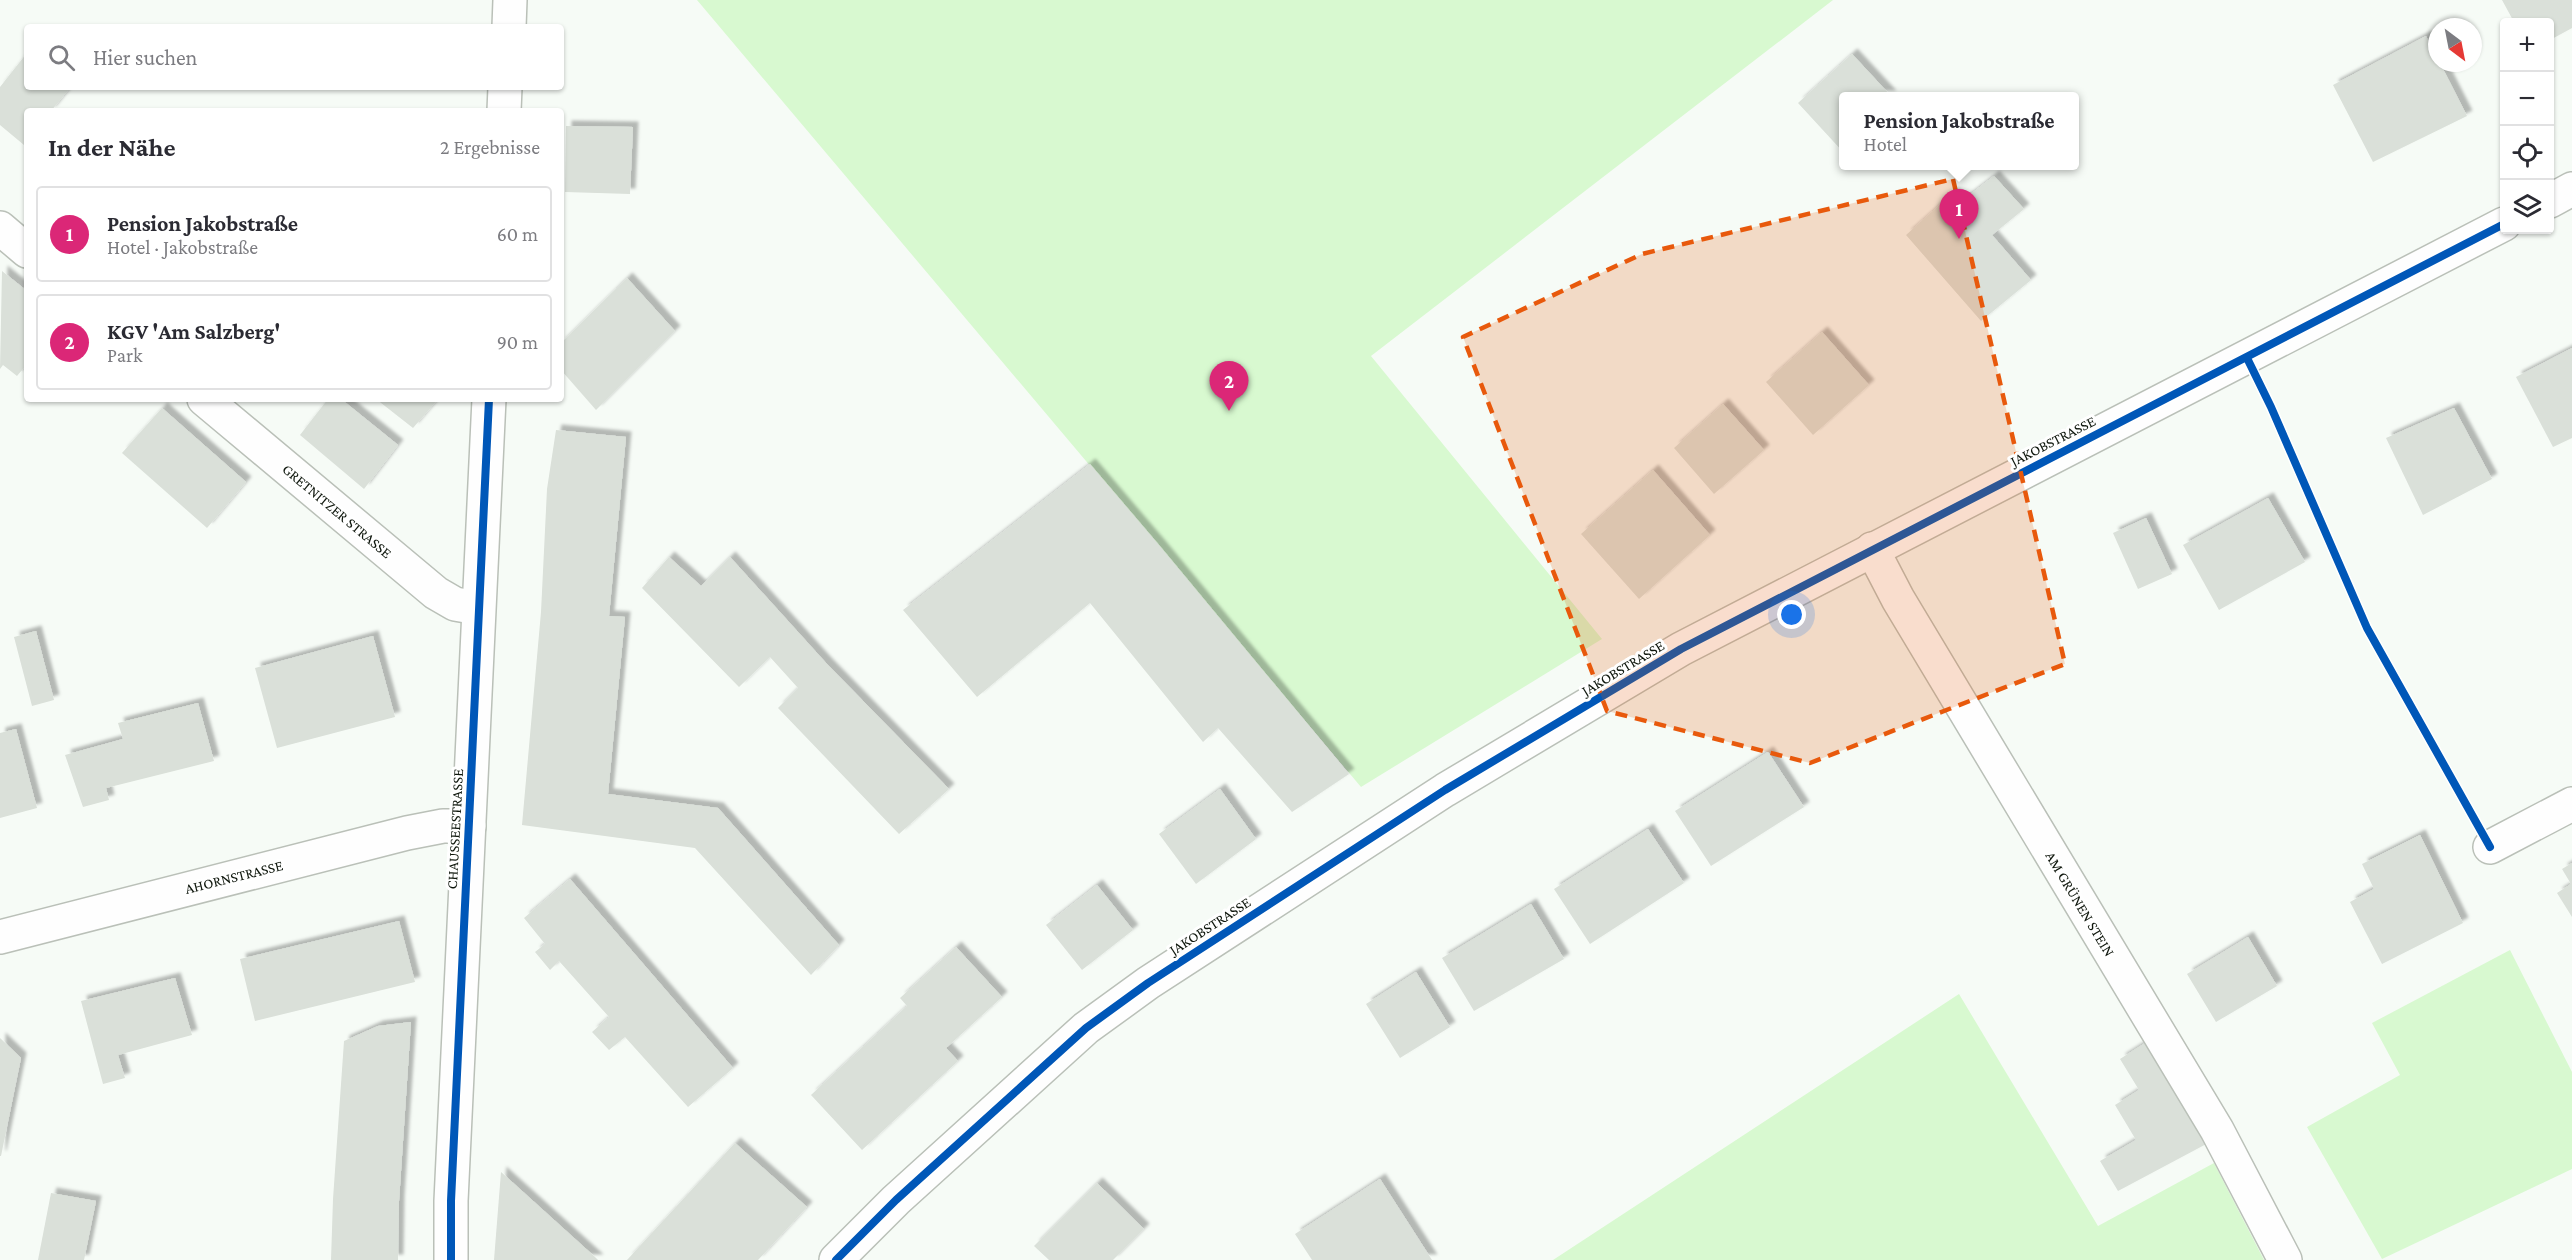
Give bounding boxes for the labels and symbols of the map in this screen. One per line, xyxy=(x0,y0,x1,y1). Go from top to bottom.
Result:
north arrow xyxy=(2428,18,2482,72)
pin: 1 xyxy=(1940,190,1978,239)
pin: 2 xyxy=(1210,362,1248,411)
street label: JAKOBSTRASSE xyxy=(2006,413,2099,471)
street label: GRETNITZER STRASSE xyxy=(279,461,395,561)
your location xyxy=(1777,600,1806,629)
street label: JAKOBSTRASSE xyxy=(1577,637,1668,701)
street label: CHAUSSEESTRASSE xyxy=(444,768,466,890)
street label: AM GRÜNEN STEIN xyxy=(2042,849,2118,959)
street label: AHORNSTRASSE xyxy=(183,857,285,897)
street label: JAKOBSTRASSE xyxy=(1165,894,1254,960)

